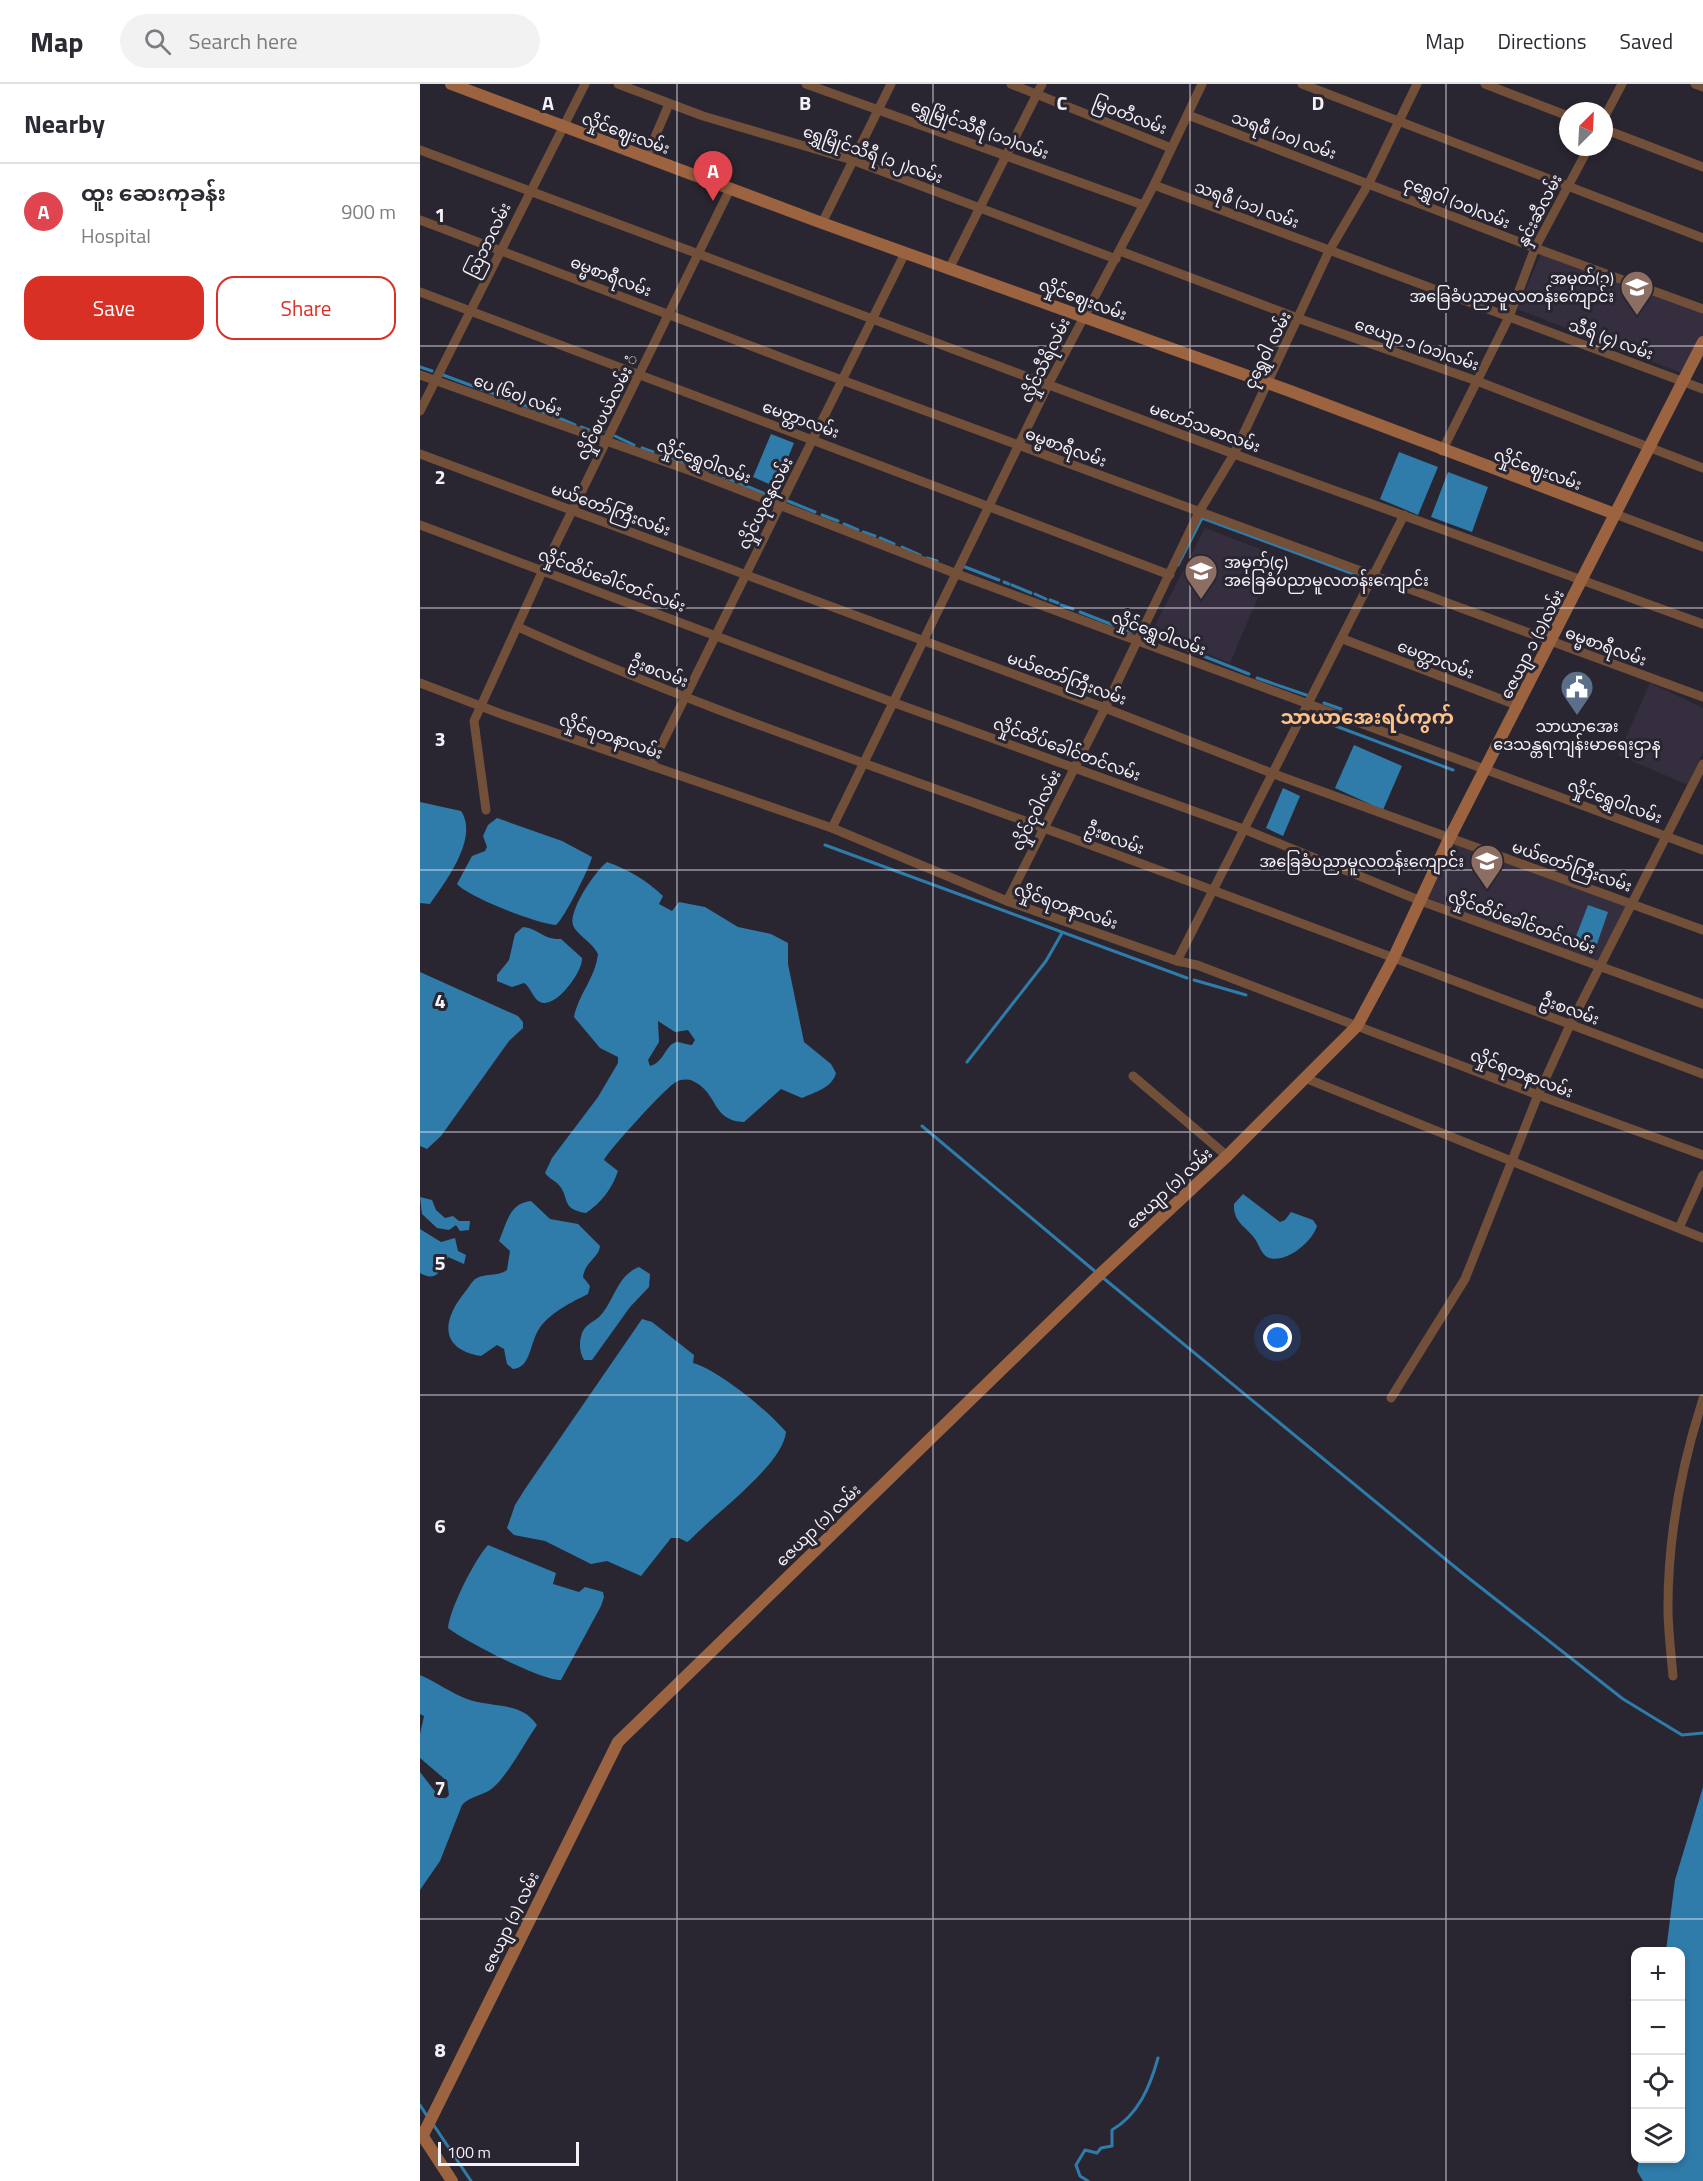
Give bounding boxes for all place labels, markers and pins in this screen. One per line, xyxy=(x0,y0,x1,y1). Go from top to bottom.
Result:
pin: A xyxy=(694,152,732,201)
place label: အမှတ်(၁) အခြေခံပညာမူလတန်းကျောင်း xyxy=(1409,266,1614,311)
school or university icon: အမှတ်(၁) အခြေခံပညာမူလတန်းကျောင်း xyxy=(1619,269,1655,316)
place label: အမှတ်(၄) အခြေခံပညာမူလတန်းကျောင်း xyxy=(1224,550,1429,595)
school or university icon: အမှတ်(၄) အခြေခံပညာမူလတန်းကျောင်း xyxy=(1183,553,1219,600)
public building icon: သာယာအေး ဒေသန္တရကျန်းမာရေးဌာန xyxy=(1559,669,1595,716)
place label: သာယာအေး ဒေသန္တရကျန်းမာရေးဌာန xyxy=(1493,714,1661,758)
school or university icon: အခြေခံပညာမူလတန်းကျောင်း xyxy=(1469,843,1505,890)
place label: အခြေခံပညာမူလတန်းကျောင်း xyxy=(1259,849,1464,876)

